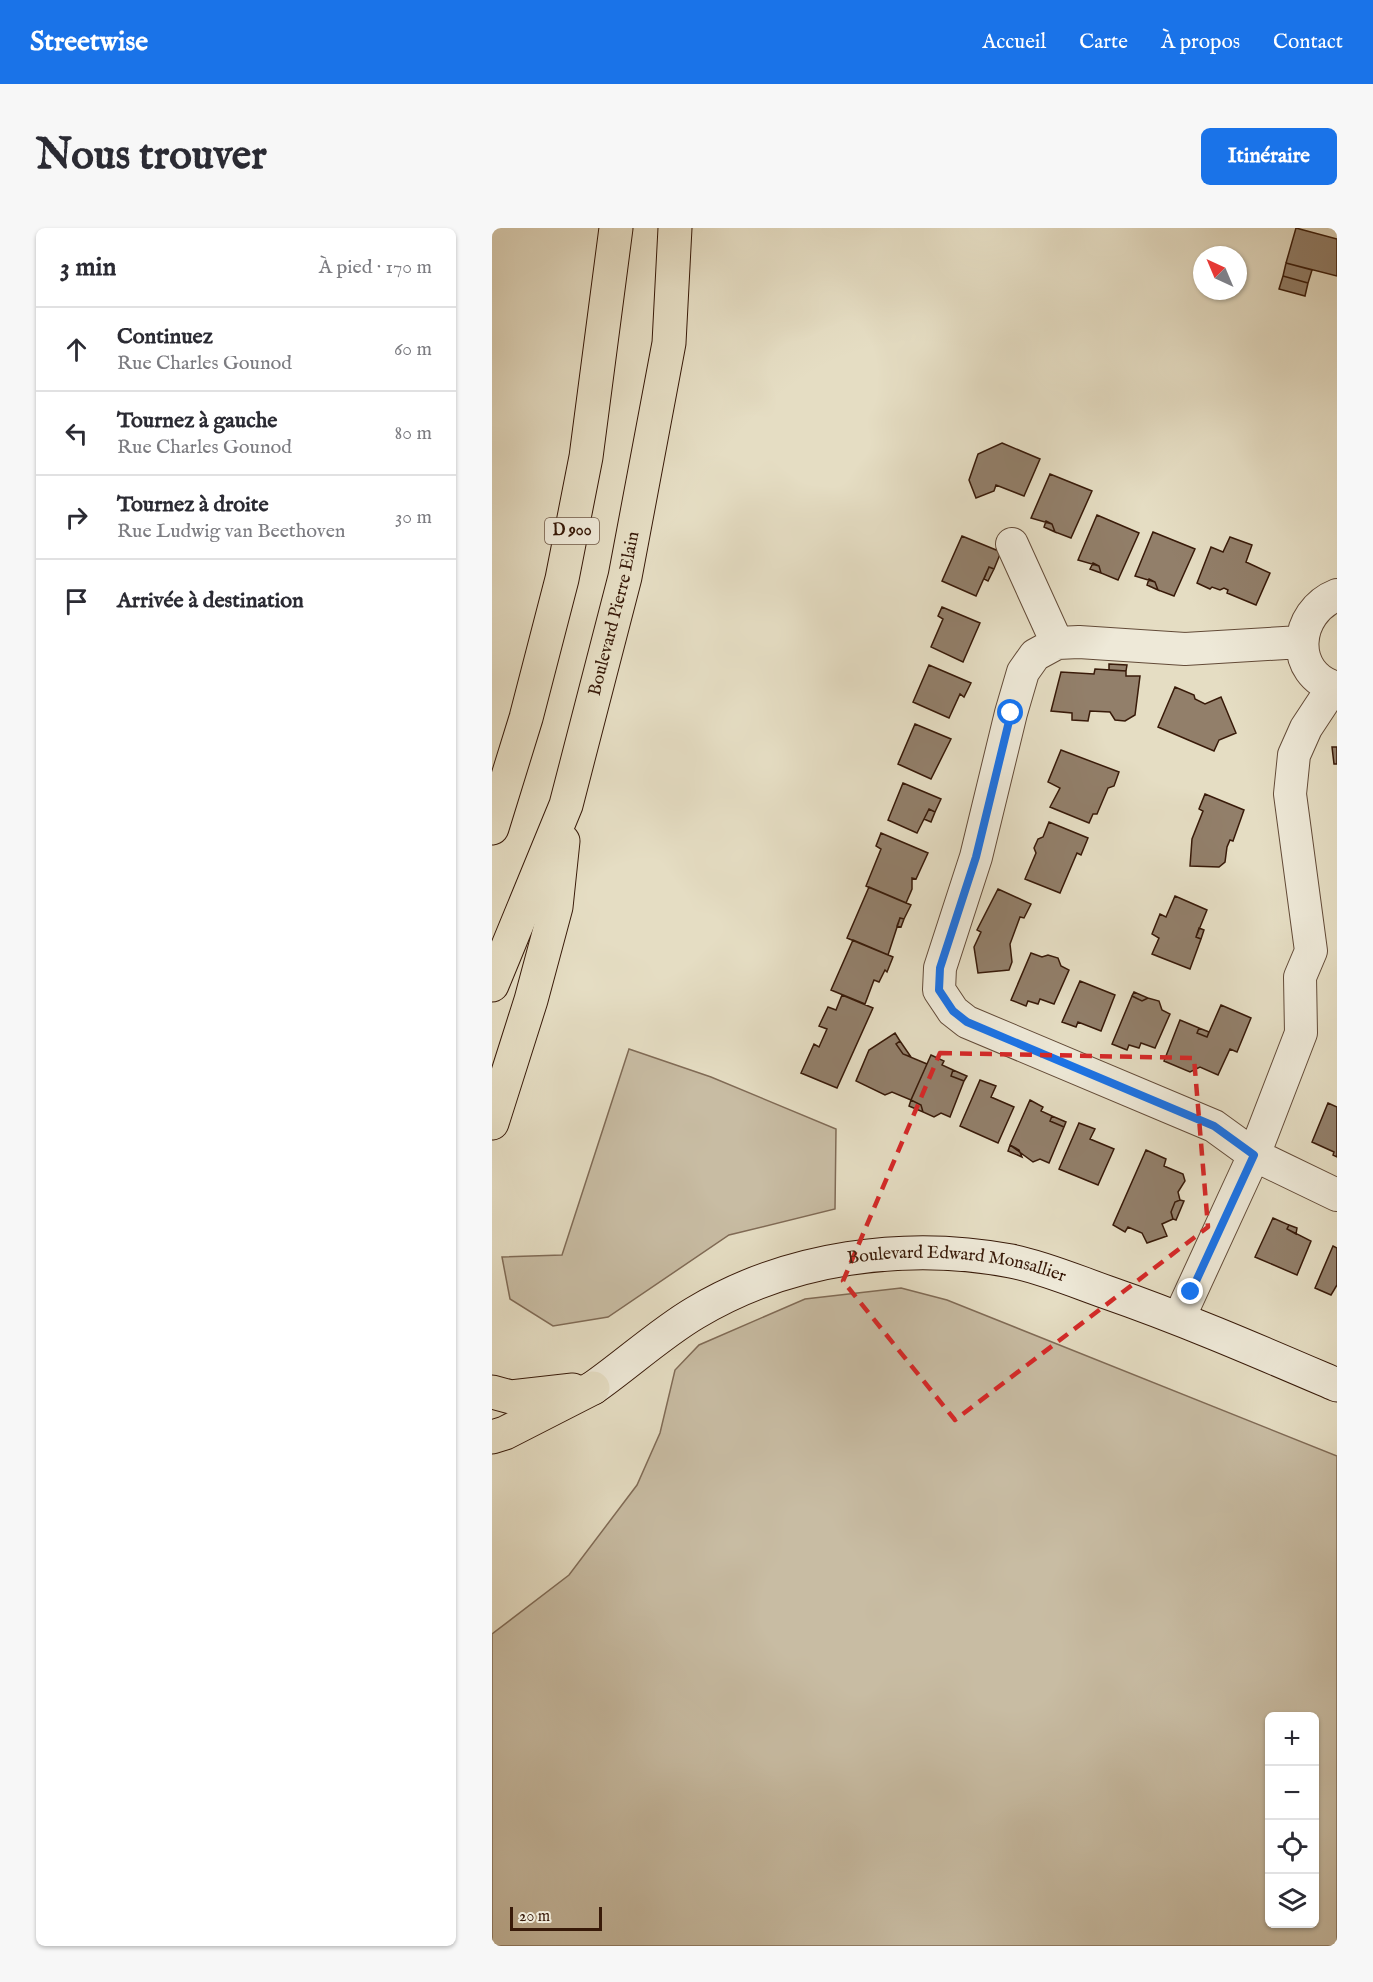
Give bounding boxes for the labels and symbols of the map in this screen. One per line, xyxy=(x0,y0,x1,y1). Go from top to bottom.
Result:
north arrow xyxy=(1193,246,1247,300)
road number: D 900 xyxy=(545,518,599,544)
street label: Boulevard Pierre Elain xyxy=(583,529,645,698)
route start xyxy=(997,699,1023,725)
street label: Boulevard Edward Monsallier xyxy=(846,1241,1070,1288)
route end xyxy=(1177,1278,1203,1304)
scale bar xyxy=(510,1904,602,1932)

